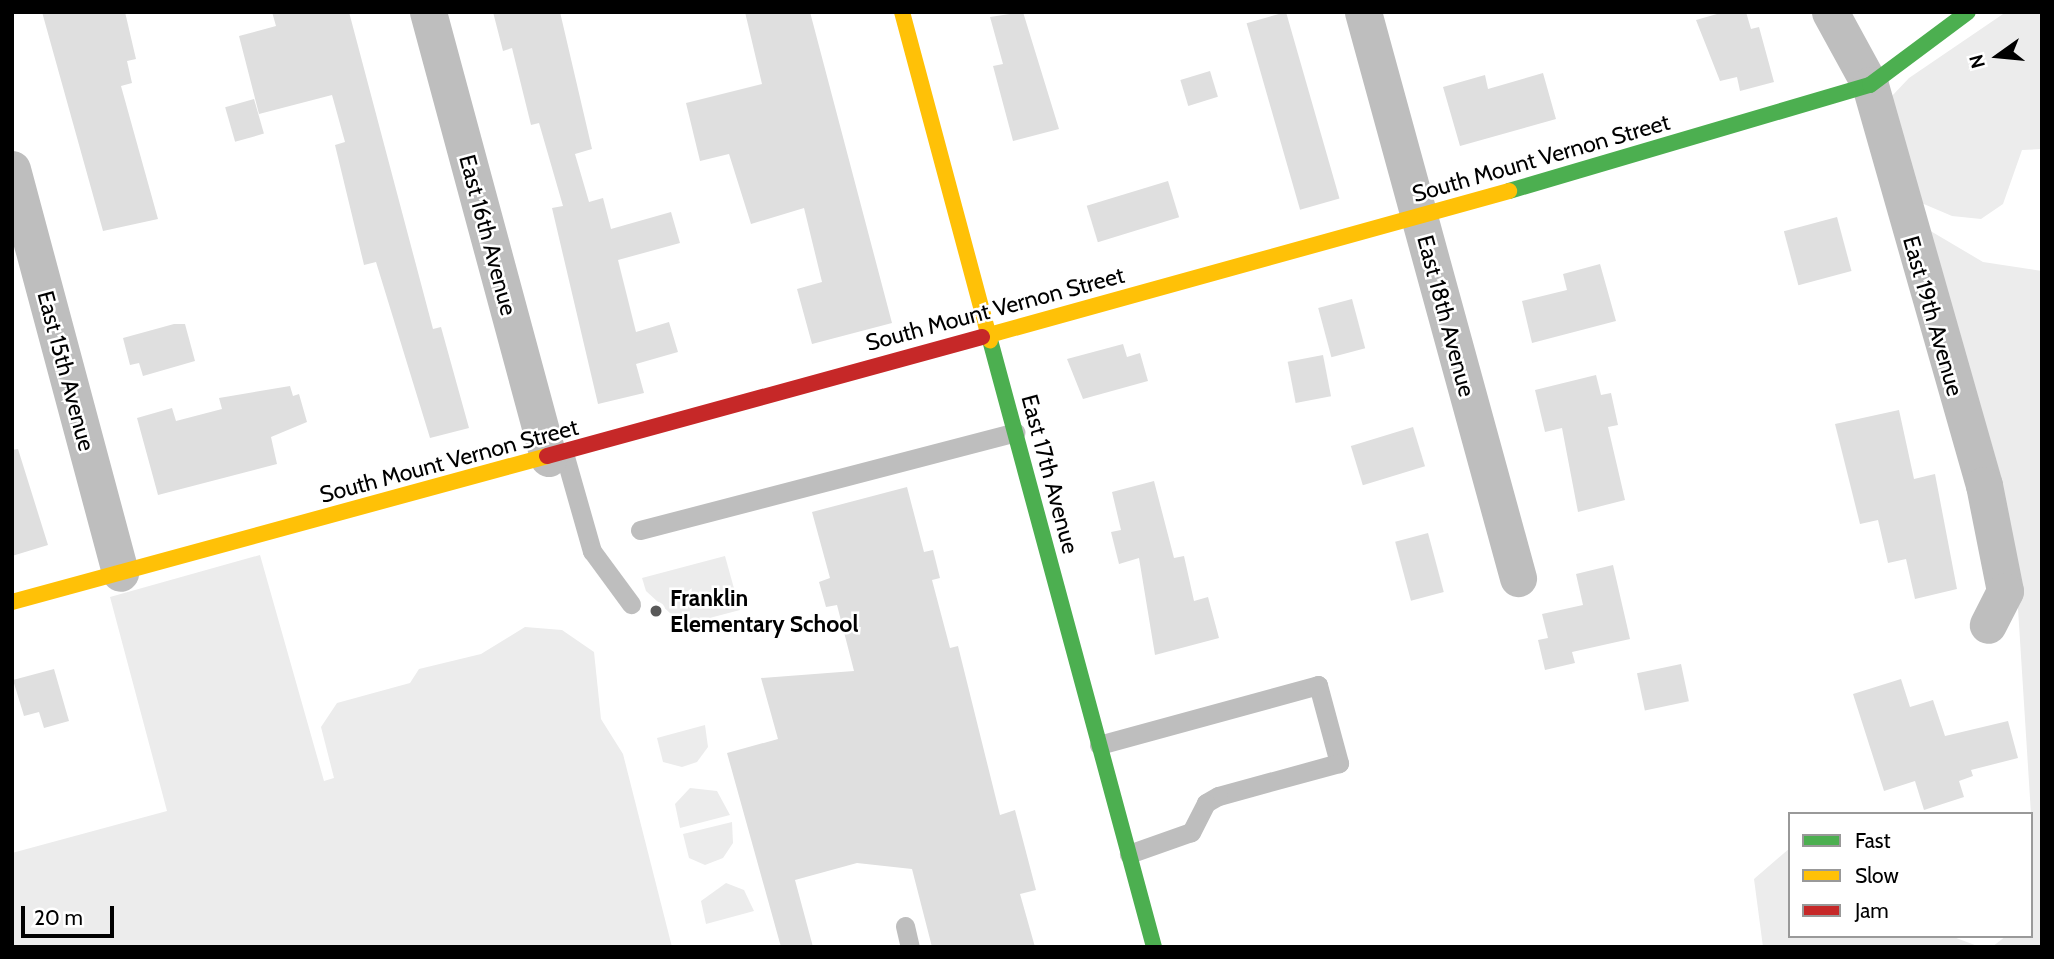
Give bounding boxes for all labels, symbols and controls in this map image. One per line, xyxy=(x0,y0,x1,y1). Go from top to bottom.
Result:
north arrow xyxy=(1963,21,2033,91)
text: N xyxy=(1964,52,1990,71)
street label: South Mount Vernon Street xyxy=(1409,108,1673,208)
street label: East 16th Avenue xyxy=(453,152,523,318)
street label: East 18th Avenue xyxy=(1411,232,1481,400)
street label: East 19th Avenue xyxy=(1897,233,1969,399)
street label: South Mount Vernon Street xyxy=(863,261,1127,357)
street label: East 15th Avenue xyxy=(31,288,101,454)
street label: East 17th Avenue xyxy=(1015,391,1085,557)
street label: South Mount Vernon Street xyxy=(317,413,581,509)
place label: Franklin Elementary School xyxy=(670,584,858,638)
marker: Franklin Elementary School xyxy=(648,603,664,619)
legend xyxy=(1788,812,2033,938)
text: Fast xyxy=(1855,828,1891,853)
text: Slow xyxy=(1855,863,1899,888)
scale bar xyxy=(24,892,117,936)
text: Jam xyxy=(1855,898,1889,923)
text: 20 m xyxy=(34,905,83,930)

